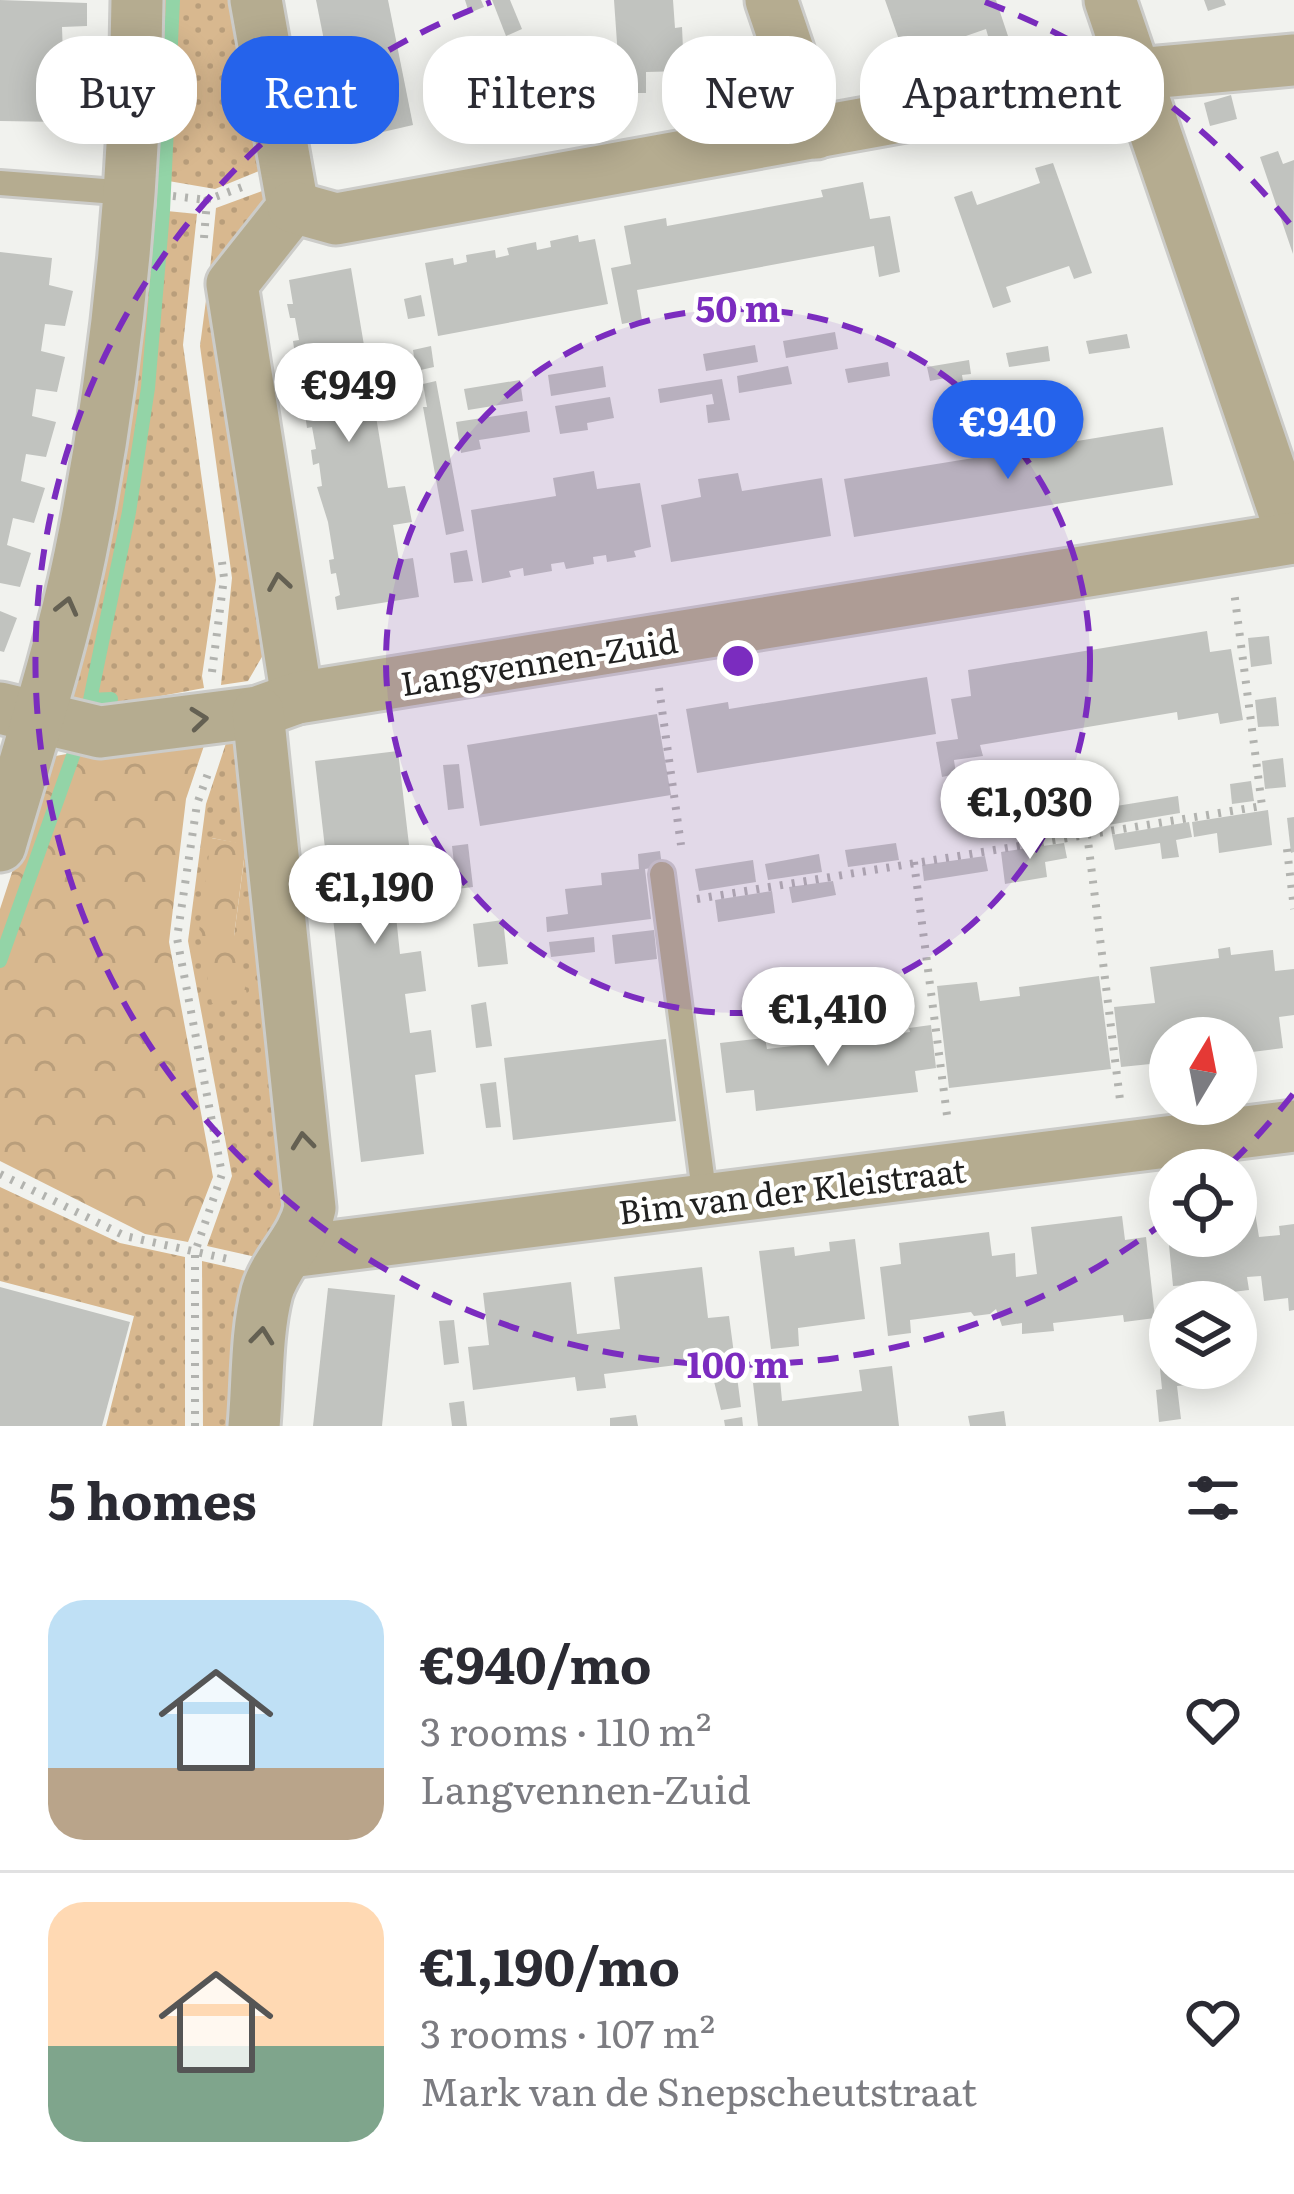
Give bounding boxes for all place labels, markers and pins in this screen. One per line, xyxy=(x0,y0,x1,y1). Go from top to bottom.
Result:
pin: €949 xyxy=(278,343,420,445)
pin: €940 xyxy=(937,380,1079,482)
centre of rings xyxy=(717,640,759,682)
pin: €1,030 xyxy=(932,760,1128,862)
pin: €1,190 xyxy=(277,845,473,947)
pin: €1,410 xyxy=(730,967,926,1069)

